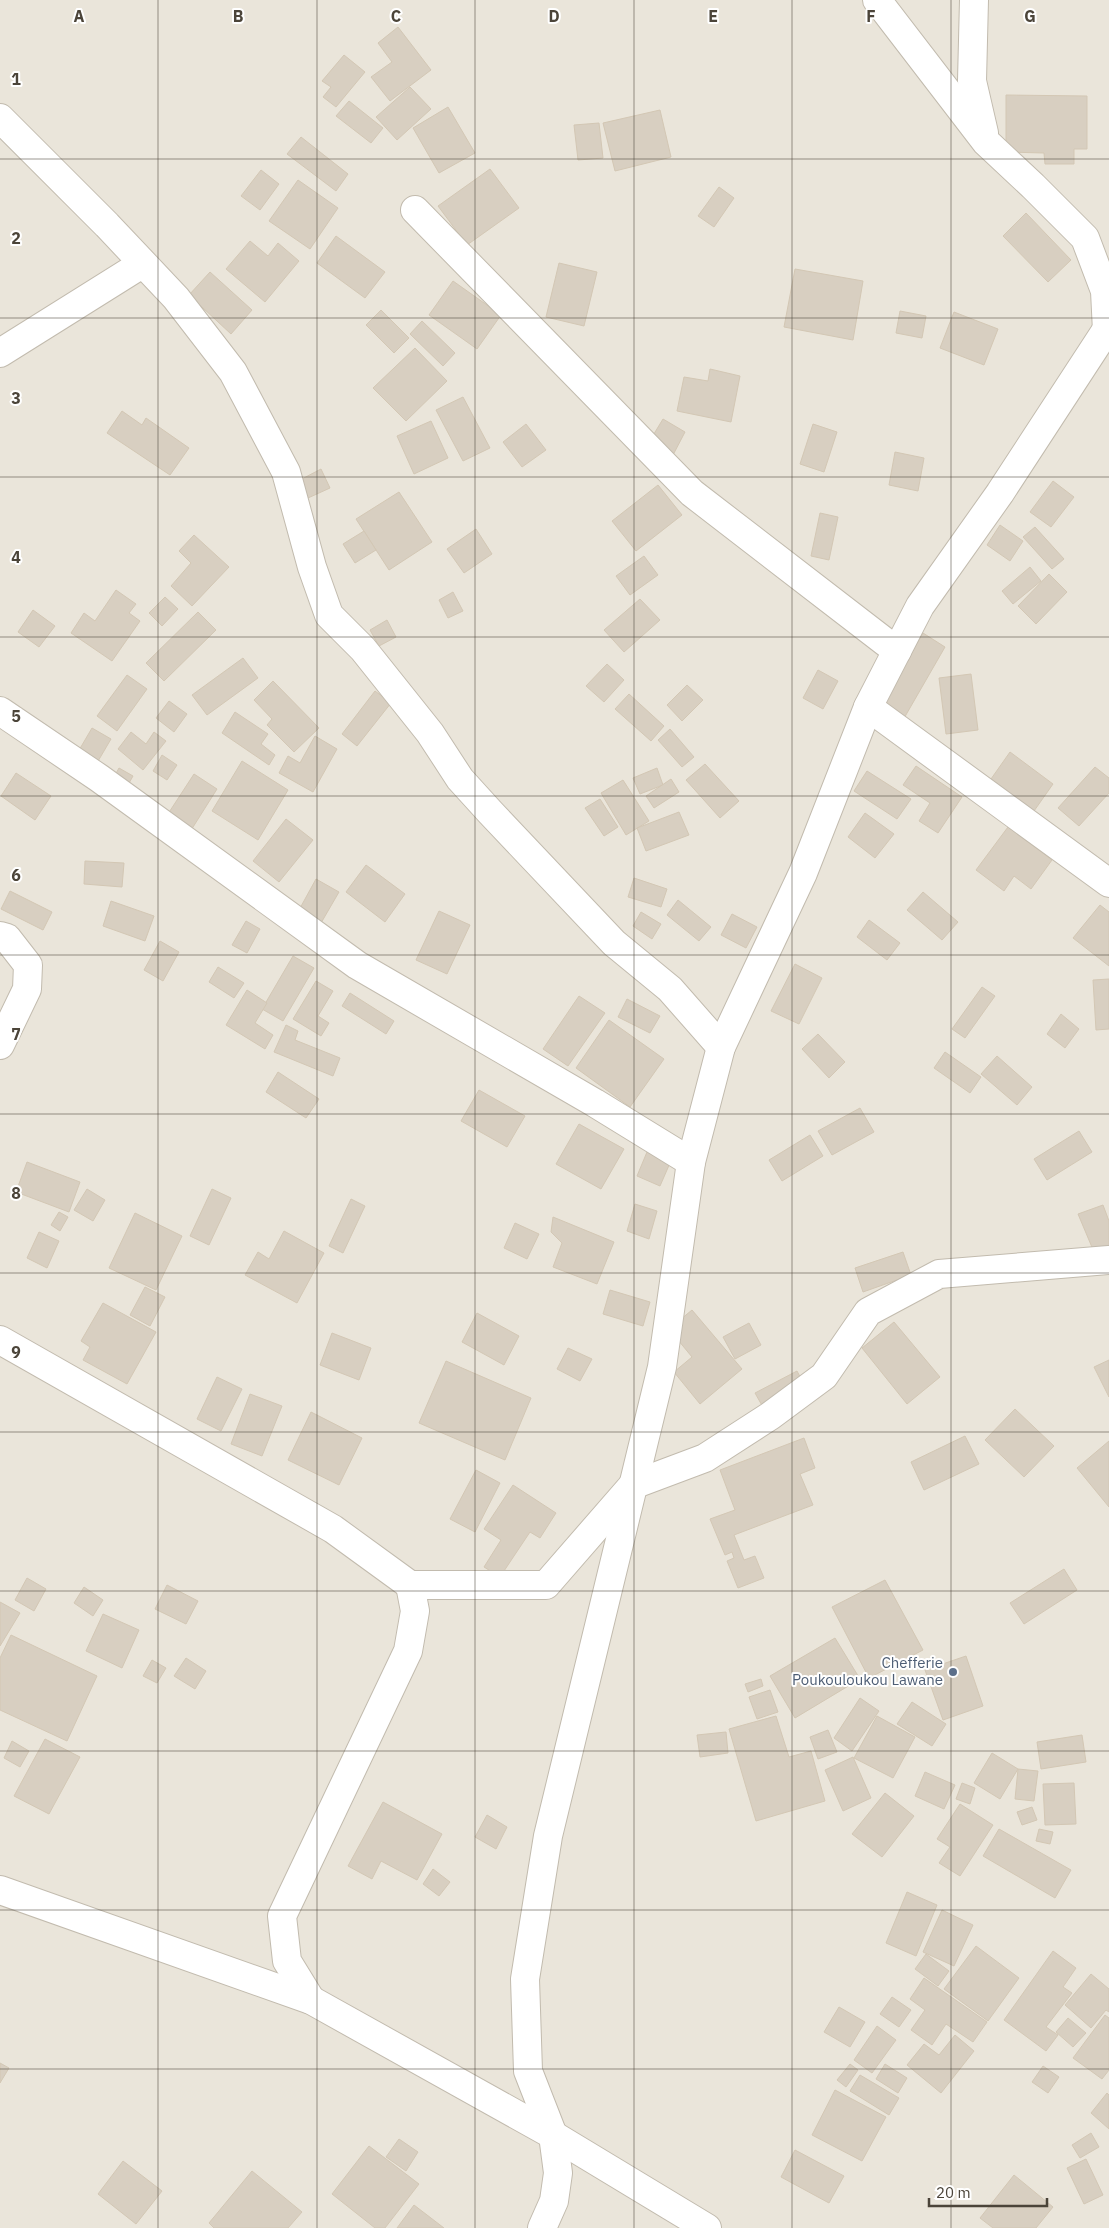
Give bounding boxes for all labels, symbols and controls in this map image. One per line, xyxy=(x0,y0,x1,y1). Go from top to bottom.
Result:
text: A xyxy=(74,6,85,26)
text: B xyxy=(233,6,244,26)
text: C xyxy=(391,6,401,26)
text: D xyxy=(548,6,560,26)
text: E xyxy=(708,6,718,26)
text: F xyxy=(866,6,876,26)
text: G xyxy=(1024,6,1036,26)
text: 1 xyxy=(11,69,21,89)
text: 2 xyxy=(11,228,21,248)
text: 3 xyxy=(11,388,21,408)
text: 4 xyxy=(11,547,21,567)
text: 5 xyxy=(11,706,21,726)
text: 6 xyxy=(11,865,21,885)
text: 7 xyxy=(11,1024,21,1044)
text: 8 xyxy=(11,1183,21,1203)
text: 9 xyxy=(11,1342,21,1362)
place label: Chefferie Poukouloukou Lawane xyxy=(792,1653,943,1689)
marker: Chefferie Poukouloukou Lawane xyxy=(947,1666,959,1678)
scale bar xyxy=(929,2176,1046,2208)
text: 20 m xyxy=(936,2183,971,2202)

